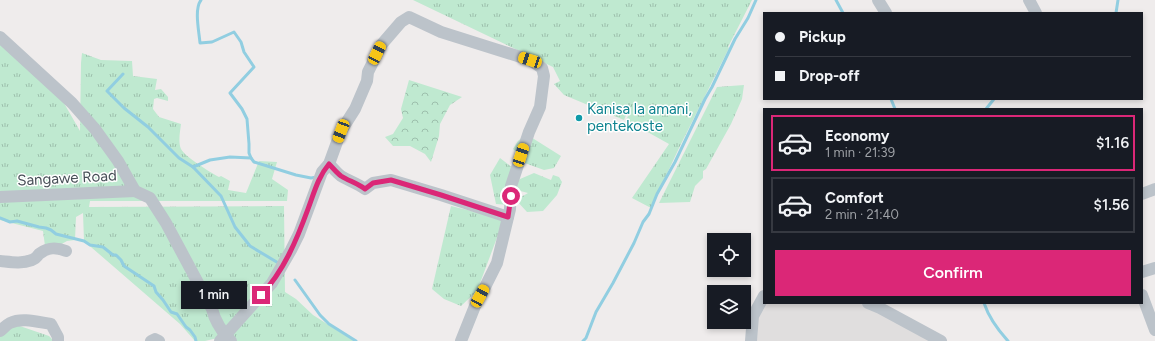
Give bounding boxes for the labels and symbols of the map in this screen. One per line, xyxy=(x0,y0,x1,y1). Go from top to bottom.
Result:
car xyxy=(366,40,388,66)
car xyxy=(517,51,543,69)
place label: Kanisa la amani, pentekoste xyxy=(587,100,692,135)
marker: Kanisa la amani, pentekoste xyxy=(574,113,584,123)
car xyxy=(331,118,351,144)
car xyxy=(512,142,530,168)
street label: Sangawe Road xyxy=(17,166,117,190)
route start xyxy=(502,187,520,205)
callout: 1 min xyxy=(181,281,247,309)
car xyxy=(469,283,491,309)
route end xyxy=(252,286,270,304)

